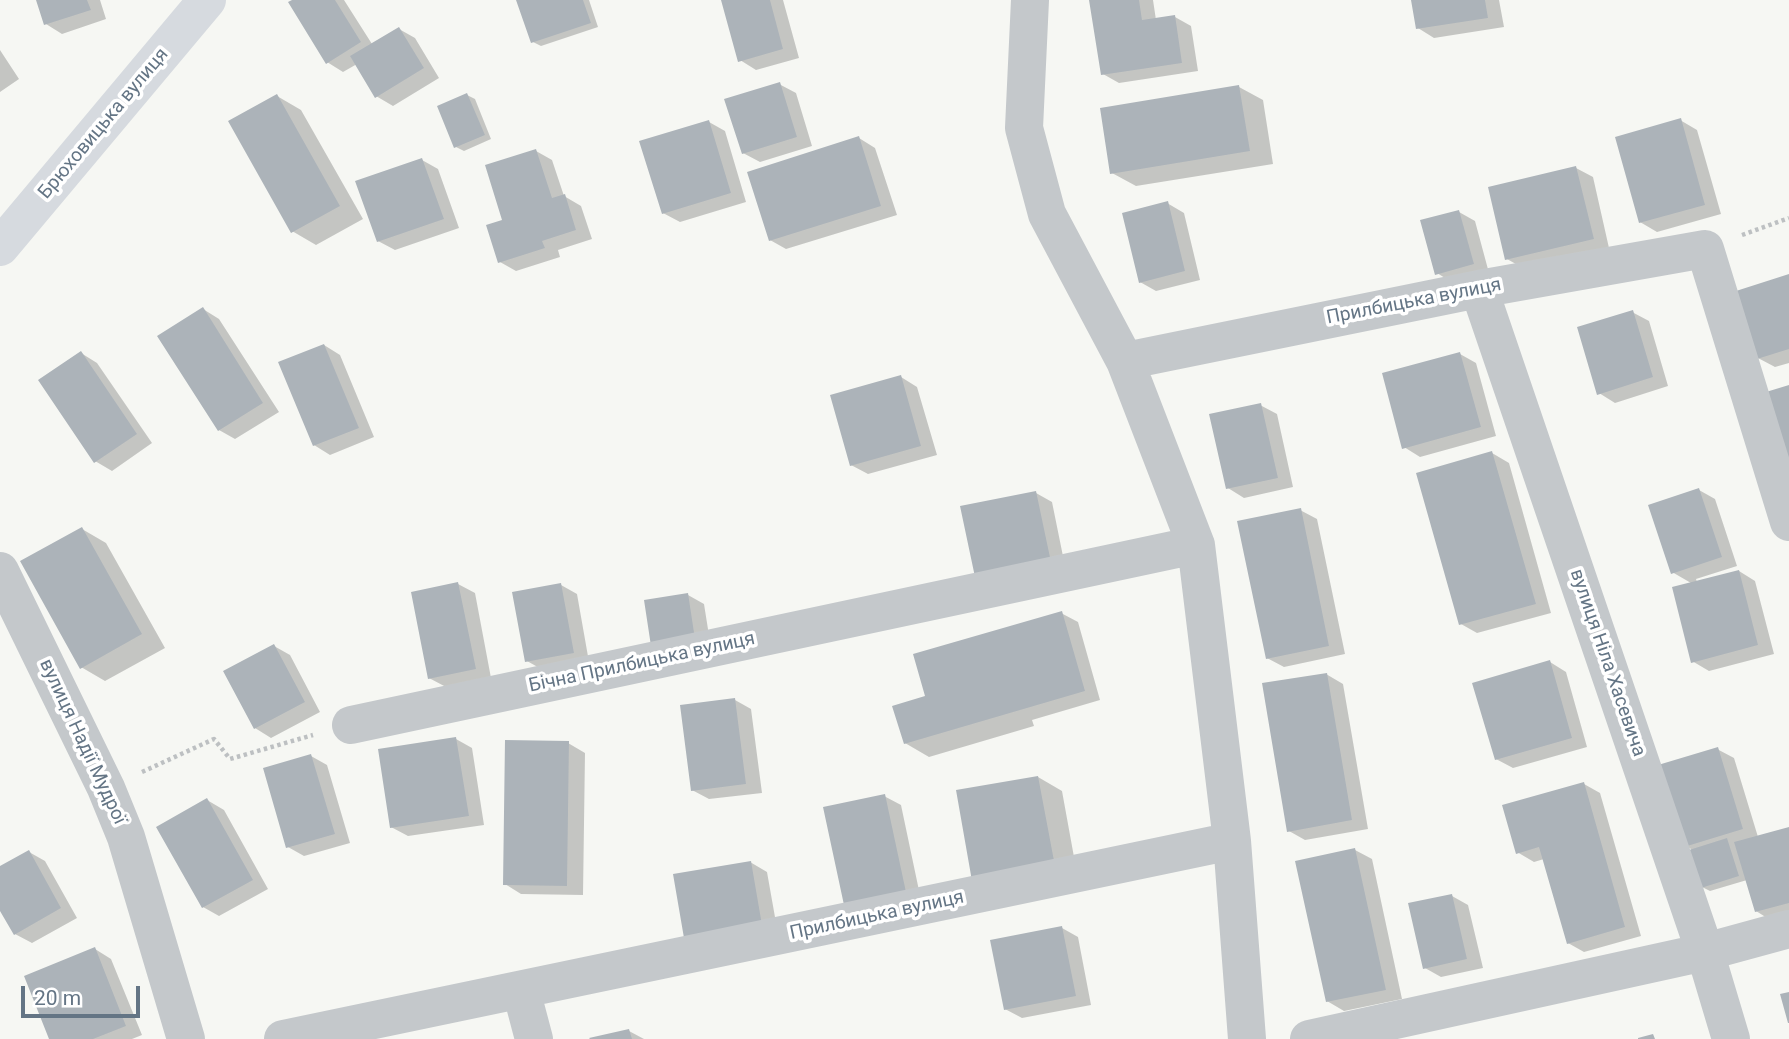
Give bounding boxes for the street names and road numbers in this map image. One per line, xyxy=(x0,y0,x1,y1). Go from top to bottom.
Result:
street label: Брюховицька вулиця xyxy=(34,44,174,204)
street label: Прилбицька вулиця xyxy=(1325,274,1503,330)
street label: вулиця Ніла Хасевича xyxy=(1564,566,1650,760)
street label: Бічна Прилбицька вулиця xyxy=(527,628,757,698)
street label: вулиця Надії Мудрої xyxy=(34,656,130,828)
street label: Прилбицька вулиця xyxy=(788,886,966,946)

